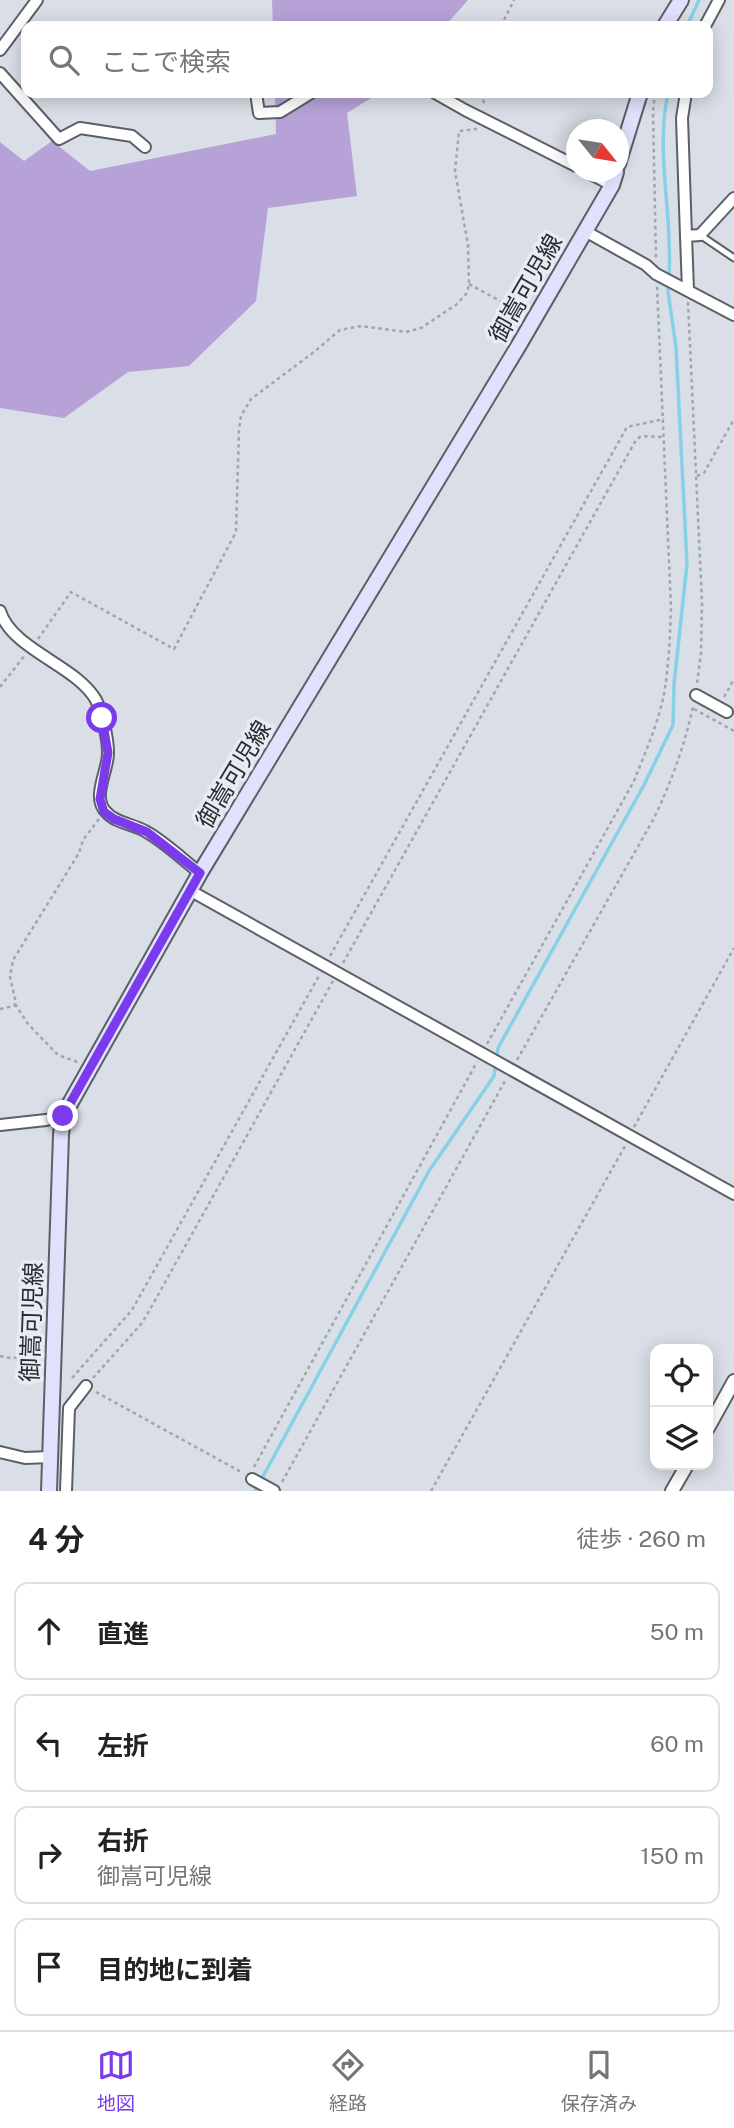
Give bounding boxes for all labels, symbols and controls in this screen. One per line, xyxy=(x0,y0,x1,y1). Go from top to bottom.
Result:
search box xyxy=(21,21,713,98)
icon: search xyxy=(45,41,83,79)
text: ここで検索 xyxy=(101,46,231,77)
north arrow xyxy=(566,119,629,182)
street label: 御嵩可児線 xyxy=(483,229,567,347)
route start xyxy=(86,702,117,733)
street label: 御嵩可児線 xyxy=(190,715,276,833)
route end xyxy=(47,1100,78,1131)
street label: 御嵩可児線 xyxy=(15,1262,47,1382)
map controls xyxy=(650,1344,713,1470)
button: locate xyxy=(650,1344,713,1407)
button: layers xyxy=(650,1407,713,1470)
text: 4 分 xyxy=(28,1521,84,1557)
text: 徒歩 · 260 m xyxy=(576,1525,706,1552)
icon: ahead xyxy=(30,1612,68,1650)
text: 直進 xyxy=(97,1618,149,1649)
text: 50 m xyxy=(650,1618,704,1645)
icon: left xyxy=(30,1724,68,1762)
text: 左折 xyxy=(97,1730,149,1761)
text: 60 m xyxy=(650,1730,704,1757)
text: 右折 xyxy=(97,1825,149,1856)
icon: right xyxy=(30,1836,68,1874)
text: 150 m xyxy=(640,1842,704,1869)
text: 御嵩可児線 xyxy=(97,1862,212,1889)
icon: arrive xyxy=(30,1948,68,1986)
text: 目的地に到着 xyxy=(97,1954,253,1985)
tab: 地図 xyxy=(97,2046,135,2115)
tab: 経路 xyxy=(329,2046,367,2115)
tab: 保存済み xyxy=(561,2046,637,2115)

